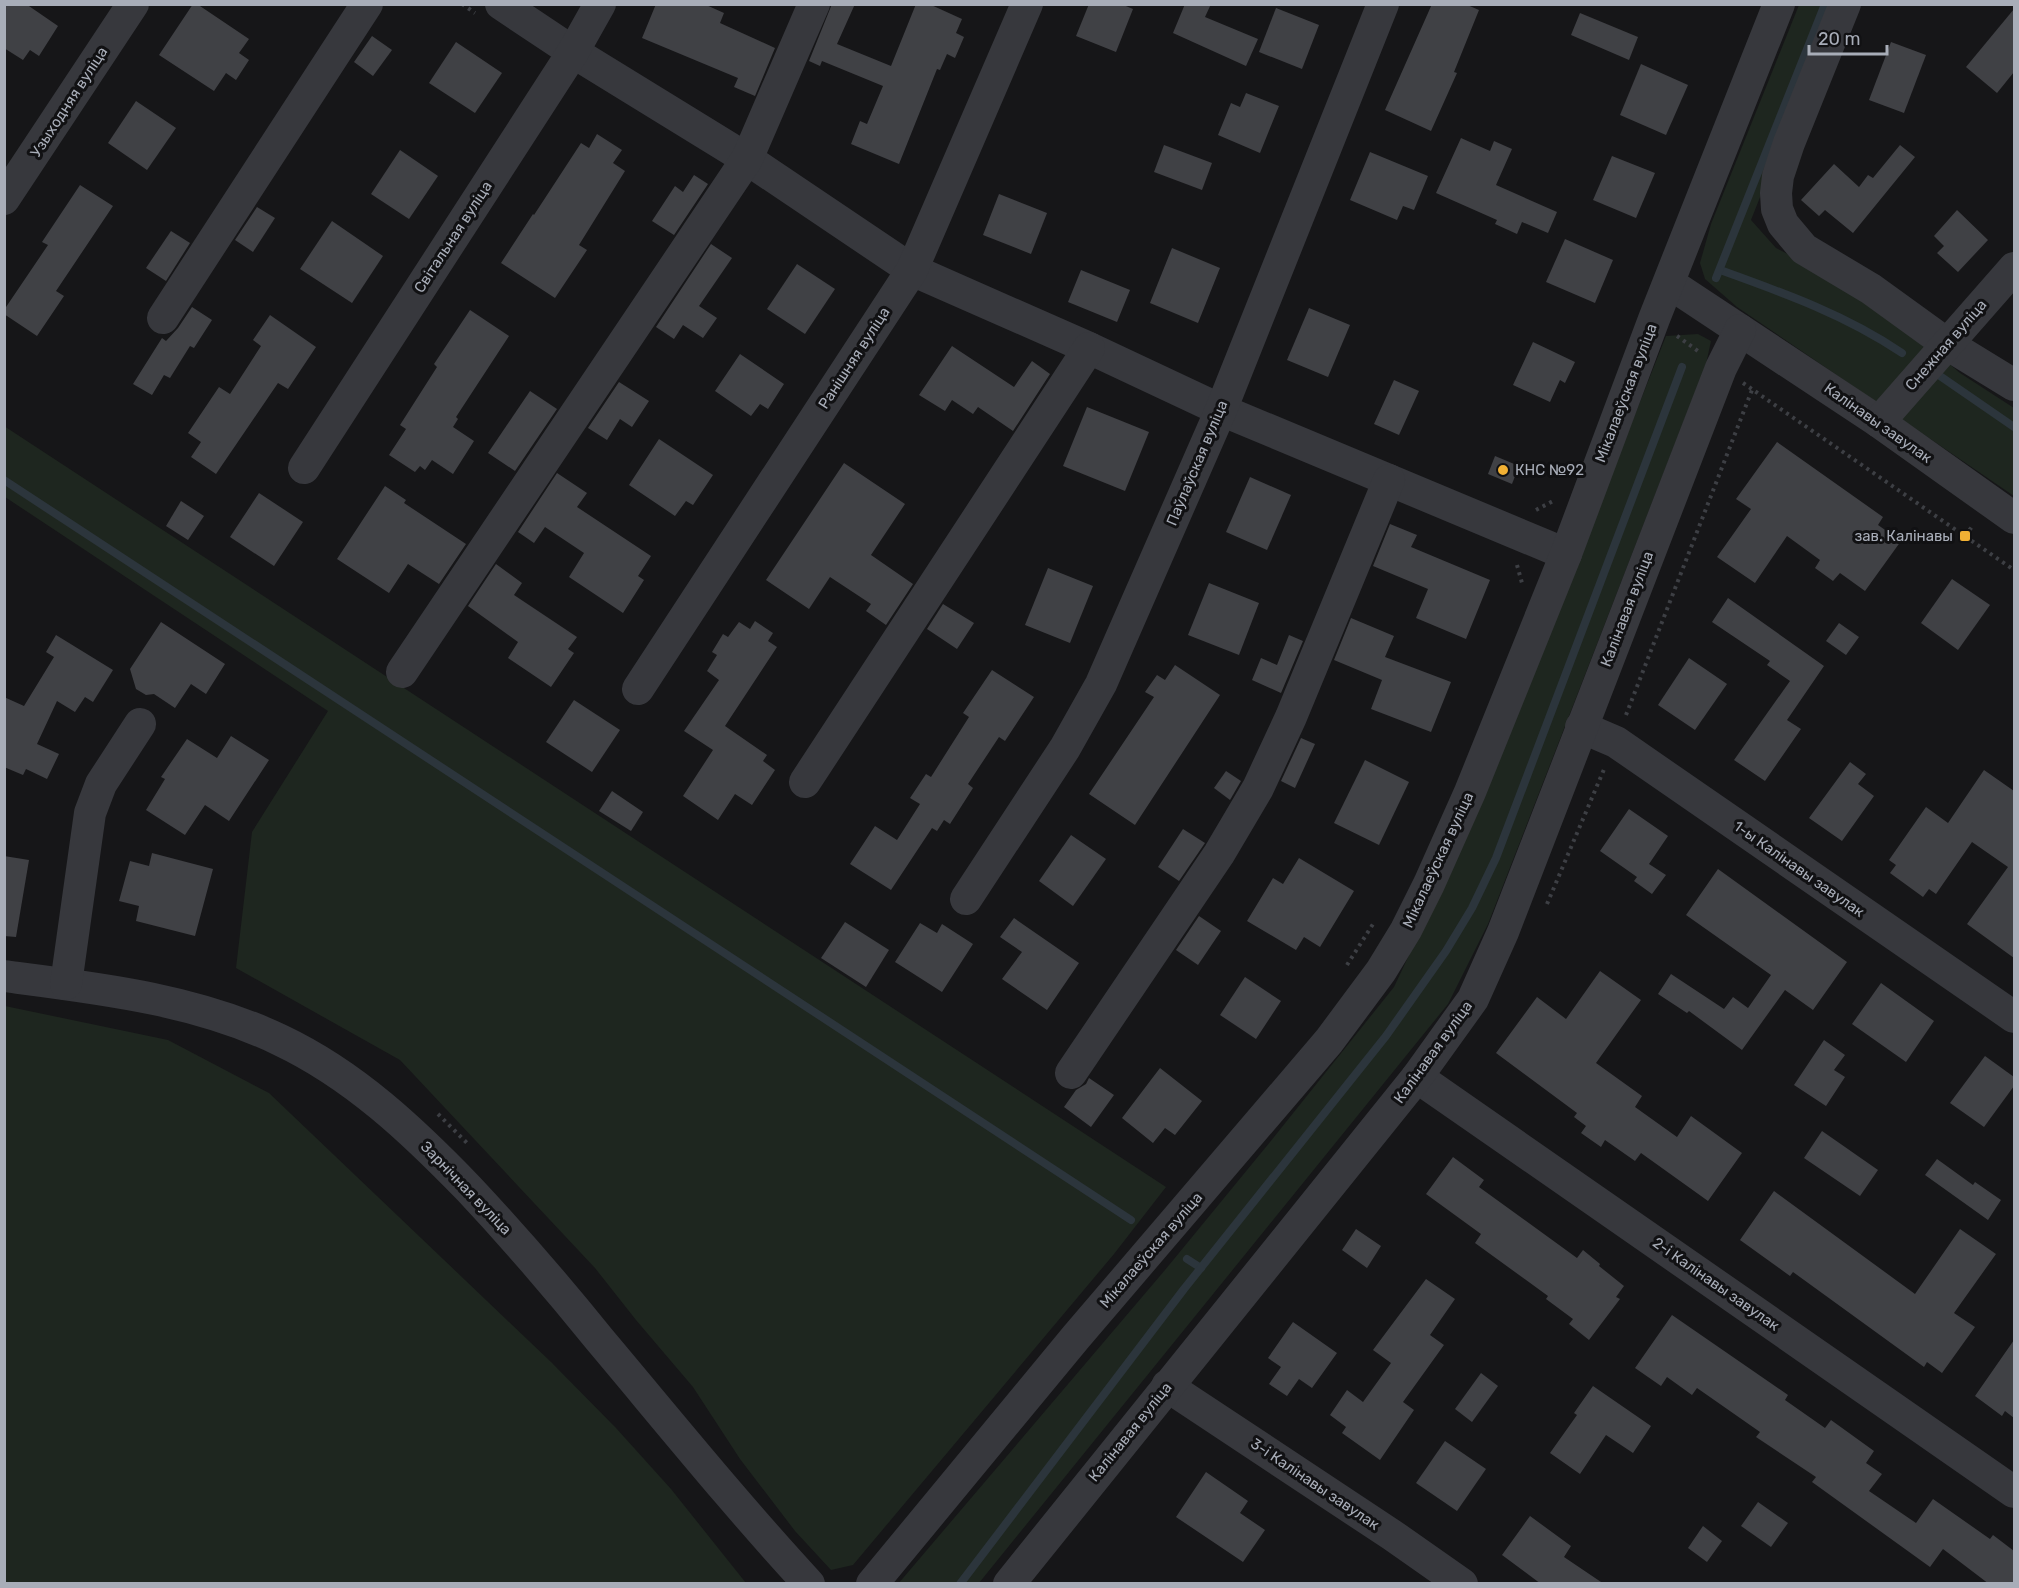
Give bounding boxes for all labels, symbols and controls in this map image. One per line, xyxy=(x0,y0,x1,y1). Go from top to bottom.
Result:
scale bar xyxy=(1809,18,1887,56)
text: 20 m xyxy=(1818,28,1860,50)
street label: Узыходняя вуліца xyxy=(27,43,111,161)
street label: Світальная вуліца xyxy=(410,178,496,296)
street label: Снежная вуліца xyxy=(1902,296,1990,394)
street label: Ранішняя вуліца xyxy=(814,304,894,412)
street label: Мікалаеўская вуліца xyxy=(1591,321,1661,465)
street label: Калінавы завулак xyxy=(1821,379,1935,467)
street label: Паўлаўская вуліца xyxy=(1162,398,1232,528)
place label: КНС №92 xyxy=(1515,461,1584,479)
marker: КНС №92 xyxy=(1496,463,1510,477)
place label: зав. Калінавы xyxy=(1855,527,1953,545)
marker: зав. Калінавы xyxy=(1958,529,1972,543)
street label: Калінавая вуліца xyxy=(1597,549,1657,669)
street label: Мікалаеўская вуліца xyxy=(1399,789,1477,931)
street label: 1-ы Калінавы завулак xyxy=(1730,817,1868,921)
street label: Калінавая вуліца xyxy=(1390,997,1476,1107)
street label: Зарнічная вуліца xyxy=(417,1138,515,1238)
street label: Мікалаеўская вуліца xyxy=(1096,1188,1206,1312)
street label: 2-і Калінавы завулак xyxy=(1649,1233,1783,1335)
street label: Калінавая вуліца xyxy=(1085,1379,1175,1485)
street label: 3-і Калінавы завулак xyxy=(1247,1434,1383,1534)

